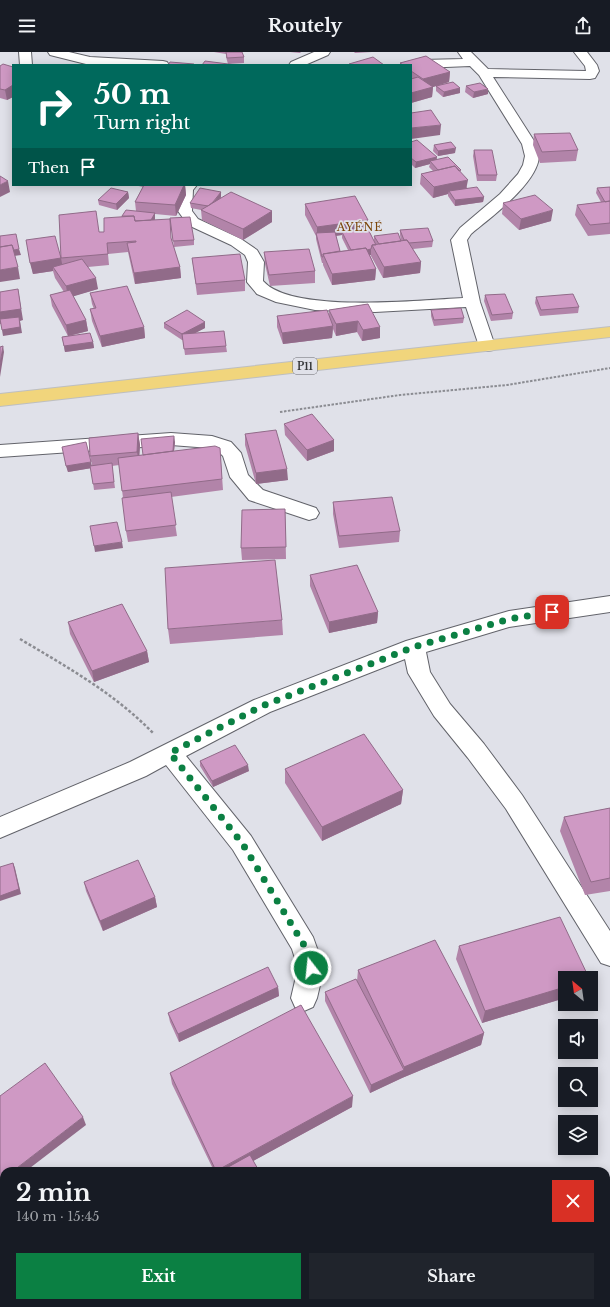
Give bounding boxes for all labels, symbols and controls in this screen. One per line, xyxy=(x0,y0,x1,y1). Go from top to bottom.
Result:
icon: menu xyxy=(16,15,38,37)
text: Routely xyxy=(268,15,342,37)
icon: share xyxy=(572,15,594,37)
text: 50 m xyxy=(94,77,170,112)
icon: right xyxy=(28,80,80,132)
text: Turn right xyxy=(94,112,190,134)
icon: arrive xyxy=(77,156,99,178)
text: Then xyxy=(28,158,69,177)
district label: AYÉNÉ xyxy=(336,220,383,234)
road number: P11 xyxy=(293,358,317,374)
pin xyxy=(535,595,569,629)
icon: arrive xyxy=(541,601,563,623)
position arrow xyxy=(290,947,332,989)
north arrow xyxy=(558,971,598,1011)
map controls xyxy=(558,971,598,1155)
button: sound xyxy=(558,1019,598,1059)
button: search xyxy=(558,1067,598,1107)
button: layers xyxy=(558,1115,598,1155)
text: 2 min xyxy=(16,1178,91,1207)
button: close xyxy=(552,1180,594,1222)
text: 140 m · 15:45 xyxy=(16,1208,99,1225)
button: Exit xyxy=(16,1253,301,1299)
button: Share xyxy=(309,1253,594,1299)

